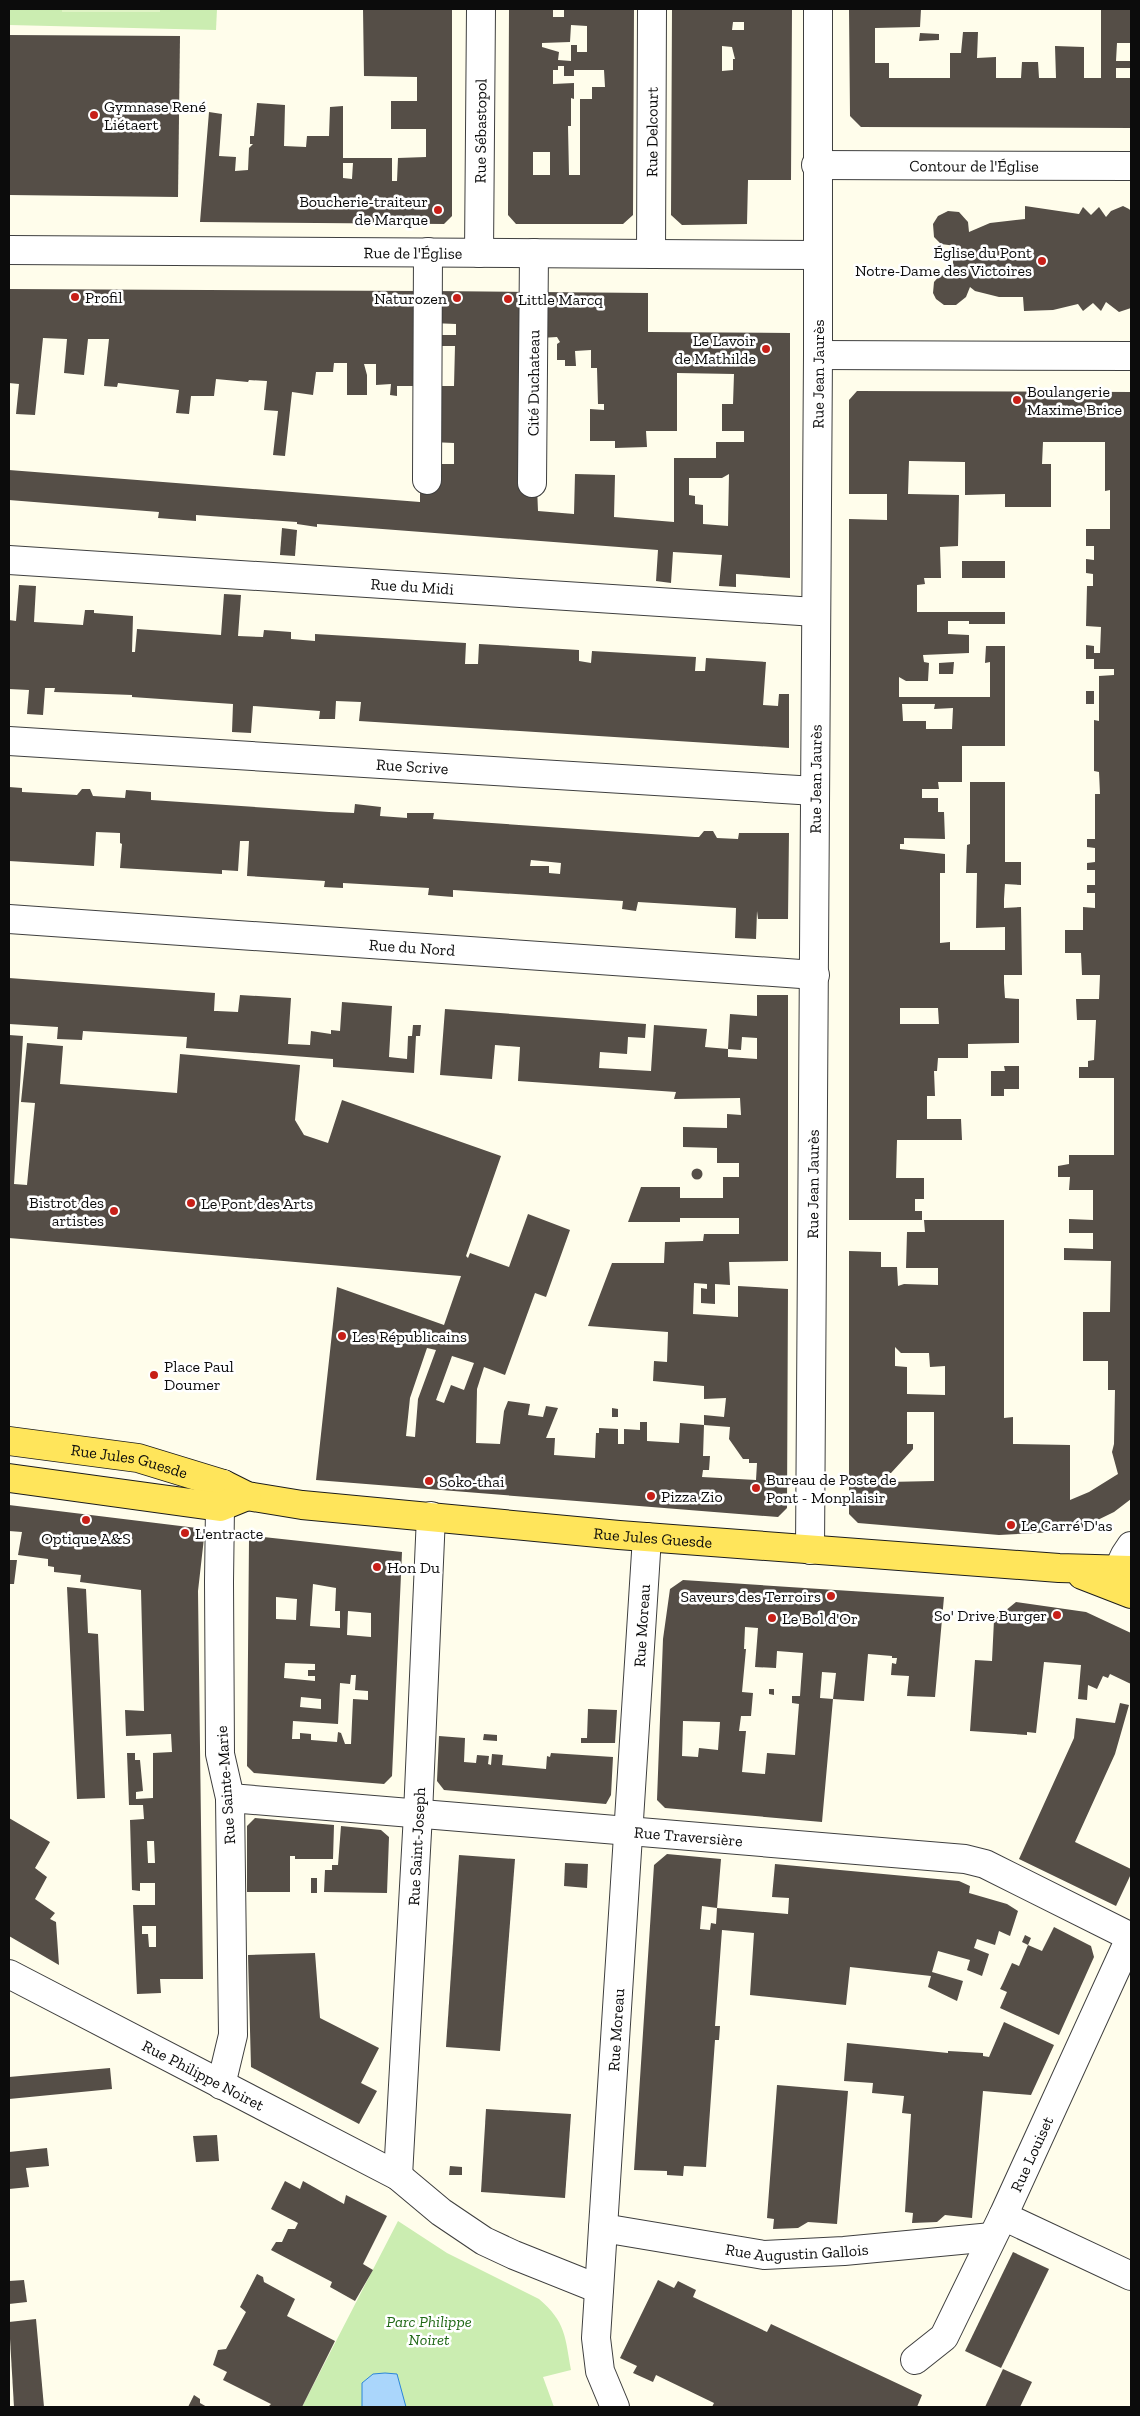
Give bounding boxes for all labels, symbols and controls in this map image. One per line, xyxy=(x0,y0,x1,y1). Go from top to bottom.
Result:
street label: Rue Sébastopol xyxy=(471,79,490,184)
street label: Rue Delcourt xyxy=(642,87,662,177)
place label: Gymnase René Liétaert xyxy=(104,97,206,134)
marker: Gymnase René Liétaert xyxy=(88,109,100,121)
street label: Contour de l'Église xyxy=(909,156,1039,176)
place label: Boucherie-traiteur de Marque xyxy=(299,192,428,229)
marker: Boucherie-traiteur de Marque xyxy=(432,204,444,216)
street label: Rue de l'Église xyxy=(364,243,462,263)
place label: Église du Pont Notre-Dame des Victoires xyxy=(855,243,1032,280)
marker: Église du Pont Notre-Dame des Victoires xyxy=(1036,255,1048,267)
place label: Profil xyxy=(85,288,122,307)
place label: Naturozen xyxy=(374,289,448,308)
place label: Little Marcq xyxy=(518,290,603,309)
marker: Profil xyxy=(69,291,81,303)
marker: Naturozen xyxy=(451,292,463,304)
marker: Little Marcq xyxy=(502,293,514,305)
street label: Rue Jean Jaurès xyxy=(809,319,828,429)
street label: Cité Duchateau xyxy=(523,330,543,436)
place label: Le Lavoir de Mathilde xyxy=(674,331,756,368)
marker: Le Lavoir de Mathilde xyxy=(760,343,772,355)
place label: Boulangerie Maxime Brice xyxy=(1027,382,1122,419)
marker: Boulangerie Maxime Brice xyxy=(1011,394,1023,406)
street label: Rue du Midi xyxy=(370,574,455,599)
street label: Rue Jean Jaurès xyxy=(806,724,826,834)
street label: Rue Scrive xyxy=(375,755,449,778)
street label: Rue du Nord xyxy=(368,935,456,960)
street label: Rue Jean Jaurès xyxy=(803,1129,823,1239)
place label: Bistrot des artistes xyxy=(29,1193,104,1230)
place label: Le Pont des Arts xyxy=(201,1194,313,1213)
marker: Le Pont des Arts xyxy=(185,1197,197,1209)
marker: Bistrot des artistes xyxy=(108,1205,120,1217)
place label: Les Républicains xyxy=(352,1327,467,1346)
marker: Les Républicains xyxy=(336,1330,348,1342)
place label: Place Paul Doumer xyxy=(164,1357,234,1394)
marker: Place Paul Doumer xyxy=(148,1369,160,1381)
street label: Rue Jules Guesde xyxy=(70,1440,190,1483)
place label: Bureau de Poste de Pont - Monplaisir xyxy=(766,1470,897,1507)
place label: Soko-thai xyxy=(439,1472,505,1491)
marker: Soko-thai xyxy=(423,1475,435,1487)
marker: Bureau de Poste de Pont - Monplaisir xyxy=(750,1482,762,1494)
place label: Pizza Zio xyxy=(661,1487,723,1506)
marker: Pizza Zio xyxy=(645,1490,657,1502)
marker: Optique A&S xyxy=(80,1514,92,1526)
place label: Le Carré D'as xyxy=(1021,1516,1113,1535)
marker: Le Carré D'as xyxy=(1005,1519,1017,1531)
place label: L'entracte xyxy=(195,1524,263,1543)
street label: Rue Jules Guesde xyxy=(593,1524,713,1552)
marker: L'entracte xyxy=(179,1527,191,1539)
place label: Optique A&S xyxy=(41,1529,131,1548)
place label: Hon Du xyxy=(387,1558,440,1577)
marker: Hon Du xyxy=(371,1561,383,1573)
street label: Rue Moreau xyxy=(630,1584,654,1668)
place label: Saveurs des Terroirs xyxy=(680,1587,821,1606)
marker: Saveurs des Terroirs xyxy=(825,1590,837,1602)
place label: So' Drive Burger xyxy=(934,1606,1047,1625)
place label: Le Bol d'Or xyxy=(782,1609,858,1628)
marker: So' Drive Burger xyxy=(1051,1609,1063,1621)
marker: Le Bol d'Or xyxy=(766,1612,778,1624)
street label: Rue Sainte-Marie xyxy=(212,1725,239,1845)
street label: Rue Saint-Joseph xyxy=(404,1787,429,1906)
street label: Rue Traversière xyxy=(633,1823,743,1851)
street label: Rue Moreau xyxy=(604,1988,628,2072)
street label: Rue Philippe Noiret xyxy=(139,2036,267,2115)
street label: Rue Louiset xyxy=(1006,2113,1057,2195)
street label: Rue Augustin Gallois xyxy=(724,2240,869,2265)
park label: Parc Philippe Noiret xyxy=(386,2312,472,2349)

